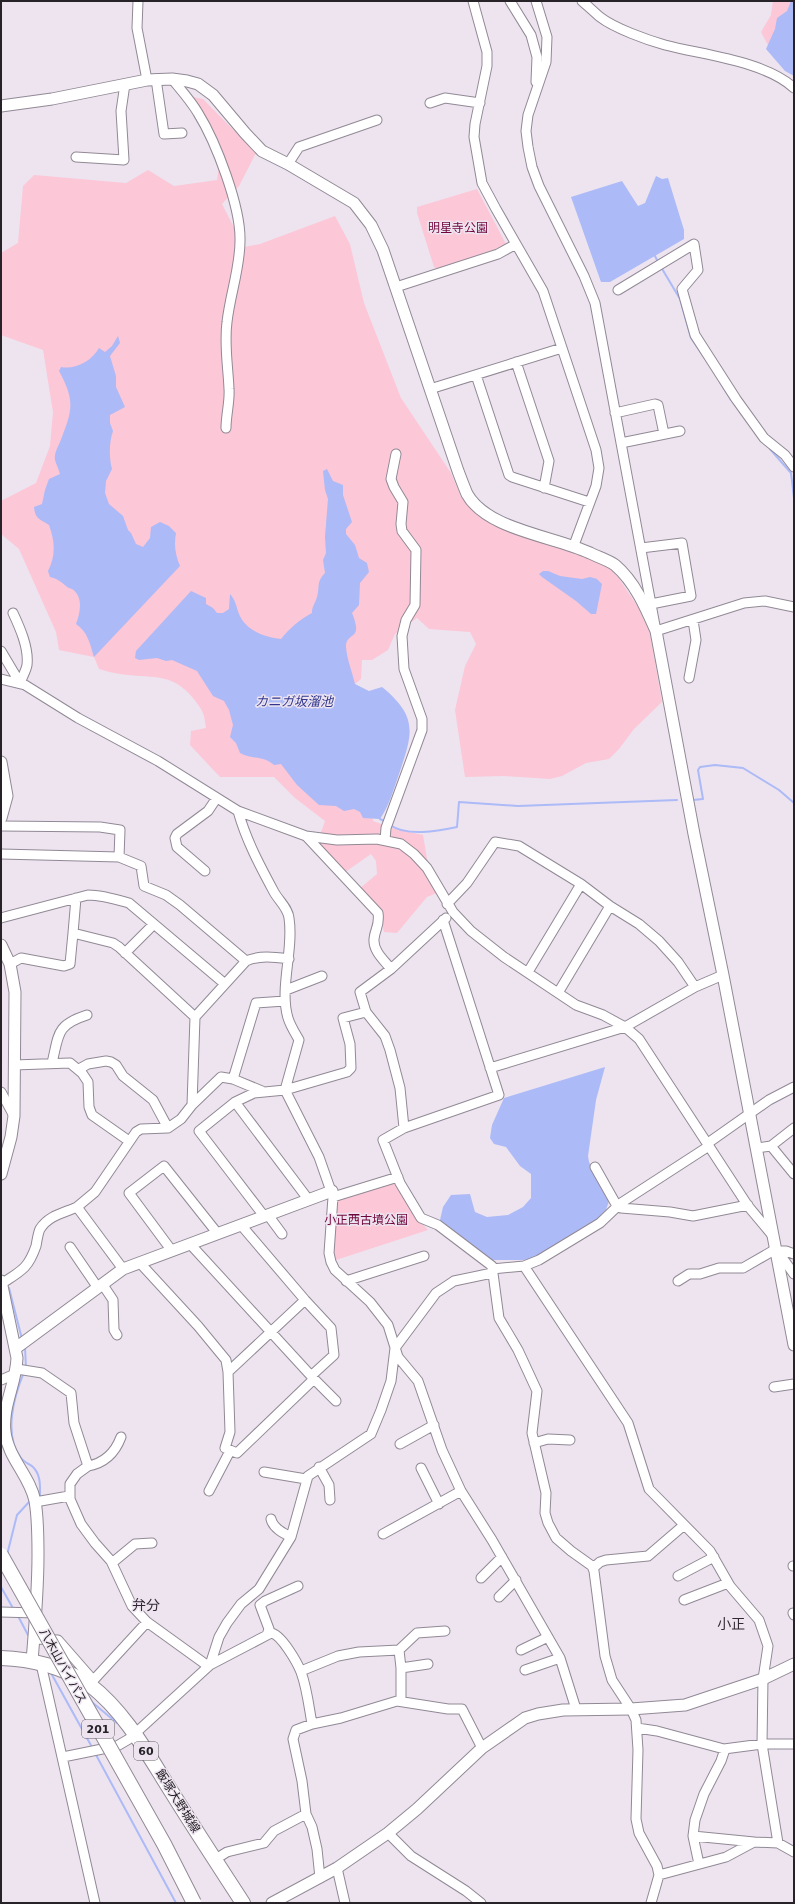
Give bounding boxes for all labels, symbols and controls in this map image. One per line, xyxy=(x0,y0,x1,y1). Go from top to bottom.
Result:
park label: 明星寺公園 xyxy=(428,221,488,235)
water label: カニガ坂溜池 xyxy=(255,694,335,709)
park label: 小正西古墳公園 xyxy=(324,1213,408,1227)
district label: 弁分 xyxy=(132,1597,160,1613)
district label: 小正 xyxy=(717,1616,745,1632)
street label: 八木山バイパス xyxy=(37,1626,89,1706)
road number: 201 xyxy=(82,1720,114,1738)
road number: 60 xyxy=(134,1742,158,1760)
street label: 飯塚大野城線 xyxy=(153,1767,203,1835)

